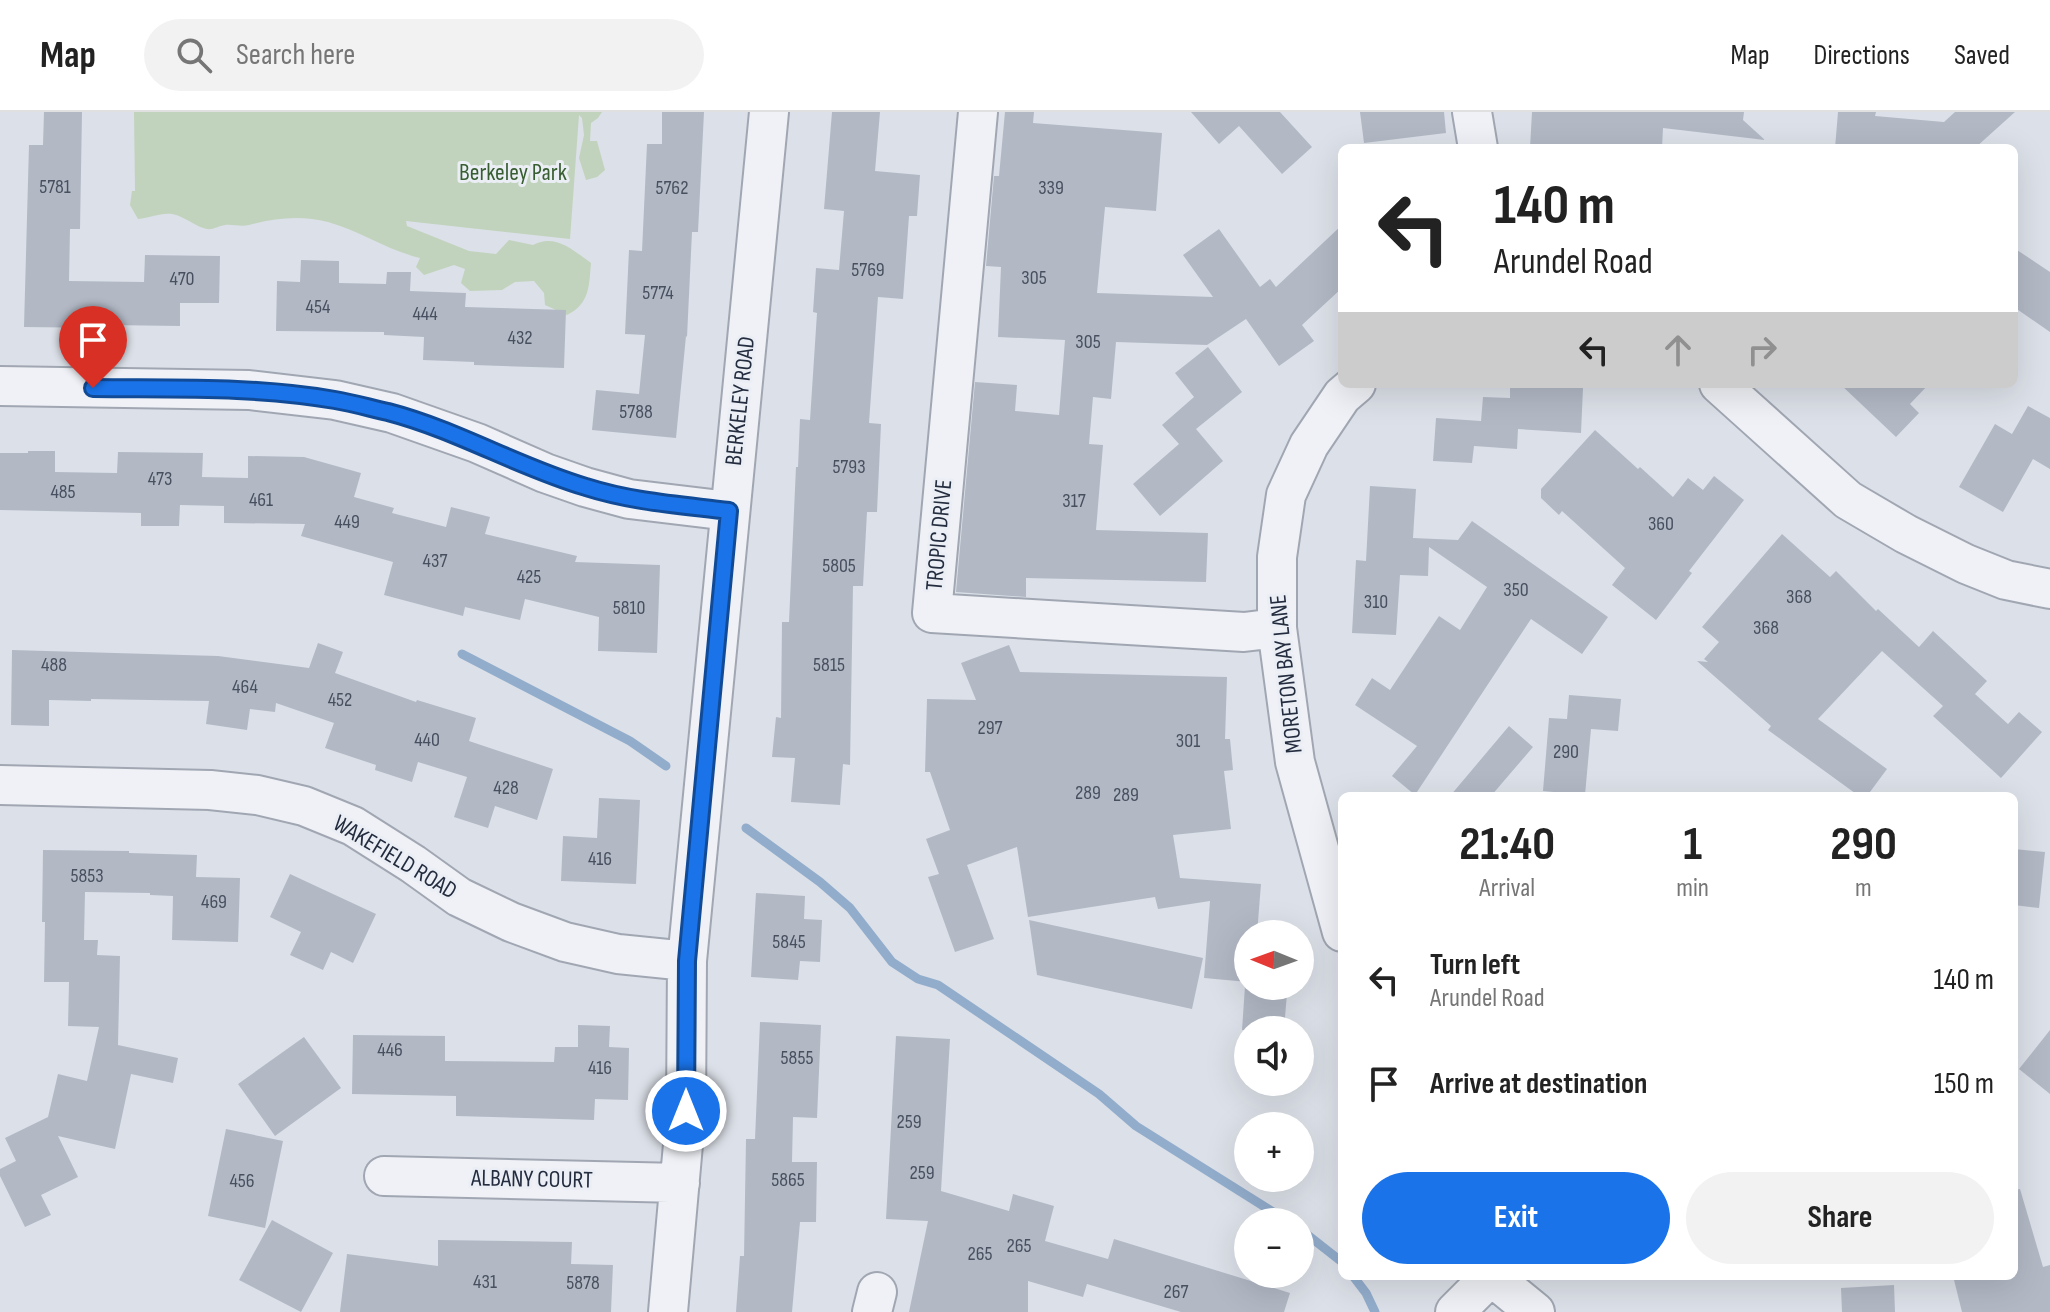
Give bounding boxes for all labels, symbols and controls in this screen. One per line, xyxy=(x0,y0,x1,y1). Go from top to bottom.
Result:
search box xyxy=(144,19,704,91)
text: Map xyxy=(40,33,96,78)
icon: search xyxy=(172,33,216,77)
text: Search here xyxy=(236,37,355,73)
text: Map xyxy=(1731,39,1770,72)
text: Directions xyxy=(1814,39,1910,72)
text: Saved xyxy=(1954,39,2010,72)
park label: Berkeley Park xyxy=(459,158,567,187)
text: 140 m xyxy=(1494,173,1615,240)
house number: 5781 xyxy=(39,175,71,199)
house number: 5762 xyxy=(655,176,689,200)
house number: 339 xyxy=(1038,176,1064,200)
icon: left xyxy=(1362,176,1466,280)
text: Arundel Road xyxy=(1494,241,1653,284)
house number: 5769 xyxy=(851,258,885,282)
house number: 305 xyxy=(1021,266,1047,290)
house number: 470 xyxy=(169,267,195,291)
house number: 5774 xyxy=(642,281,674,305)
house number: 454 xyxy=(306,295,330,319)
house number: 444 xyxy=(412,302,438,326)
pin xyxy=(59,306,127,388)
icon: arrive xyxy=(71,318,115,362)
house number: 432 xyxy=(507,326,533,350)
icon: left xyxy=(1572,328,1616,372)
icon: ahead xyxy=(1656,328,1700,372)
icon: right xyxy=(1740,328,1784,372)
house number: 305 xyxy=(1075,330,1101,354)
street label: BERKELEY ROAD xyxy=(719,335,761,467)
house number: 5788 xyxy=(619,400,653,424)
house number: 5793 xyxy=(832,455,866,479)
house number: 473 xyxy=(148,467,172,491)
street label: TROPIC DRIVE xyxy=(920,478,958,592)
house number: 485 xyxy=(50,480,76,504)
house number: 461 xyxy=(249,488,273,512)
house number: 317 xyxy=(1062,489,1086,513)
house number: 449 xyxy=(334,510,360,534)
house number: 360 xyxy=(1648,512,1674,536)
house number: 437 xyxy=(423,549,447,573)
house number: 5805 xyxy=(822,554,856,578)
house number: 425 xyxy=(517,565,541,589)
house number: 350 xyxy=(1503,578,1529,602)
house number: 368 xyxy=(1786,585,1812,609)
house number: 310 xyxy=(1364,590,1388,614)
street label: MORETON BAY LANE xyxy=(1263,593,1309,755)
house number: 5810 xyxy=(613,596,645,620)
house number: 368 xyxy=(1753,616,1779,640)
house number: 488 xyxy=(41,653,67,677)
house number: 5815 xyxy=(813,653,845,677)
house number: 464 xyxy=(232,675,258,699)
house number: 452 xyxy=(328,688,352,712)
house number: 297 xyxy=(977,716,1003,740)
house number: 440 xyxy=(414,728,440,752)
house number: 301 xyxy=(1176,729,1200,753)
house number: 290 xyxy=(1553,740,1579,764)
house number: 428 xyxy=(493,776,519,800)
house number: 289 xyxy=(1075,781,1101,805)
house number: 289 xyxy=(1113,783,1139,807)
street label: WAKEFIELD ROAD xyxy=(328,809,462,905)
text: 21:40 xyxy=(1459,816,1555,873)
text: 1 xyxy=(1683,816,1702,873)
text: 290 xyxy=(1830,816,1897,873)
house number: 416 xyxy=(588,847,612,871)
house number: 5853 xyxy=(70,864,104,888)
text: Arrival xyxy=(1479,873,1535,904)
text: min xyxy=(1676,873,1709,904)
text: m xyxy=(1855,873,1872,904)
house number: 469 xyxy=(201,890,227,914)
north arrow xyxy=(1234,920,1314,1000)
map controls xyxy=(1234,920,1314,1288)
house number: 5845 xyxy=(772,930,806,954)
text: Turn left xyxy=(1430,947,1520,983)
icon: left xyxy=(1362,958,1406,1002)
text: 140 m xyxy=(1934,962,1994,998)
text: Arundel Road xyxy=(1430,983,1545,1014)
button: sound xyxy=(1234,1016,1314,1096)
house number: 446 xyxy=(377,1038,403,1062)
house number: 5855 xyxy=(781,1046,813,1070)
house number: 416 xyxy=(588,1056,612,1080)
icon: arrive xyxy=(1362,1062,1406,1106)
text: Arrive at destination xyxy=(1430,1066,1647,1102)
text: 150 m xyxy=(1934,1066,1994,1102)
position arrow xyxy=(644,1069,728,1153)
house number: 259 xyxy=(896,1110,922,1134)
button: + xyxy=(1234,1112,1314,1192)
house number: 259 xyxy=(909,1161,935,1185)
street label: ALBANY COURT xyxy=(470,1163,593,1195)
house number: 5865 xyxy=(771,1168,805,1192)
house number: 456 xyxy=(229,1169,255,1193)
button: Exit xyxy=(1362,1172,1670,1264)
button: Share xyxy=(1686,1172,1994,1264)
button: − xyxy=(1234,1208,1314,1288)
house number: 265 xyxy=(1006,1234,1032,1258)
house number: 265 xyxy=(967,1242,993,1266)
house number: 431 xyxy=(473,1270,497,1294)
house number: 5878 xyxy=(566,1271,600,1295)
house number: 267 xyxy=(1164,1280,1189,1304)

